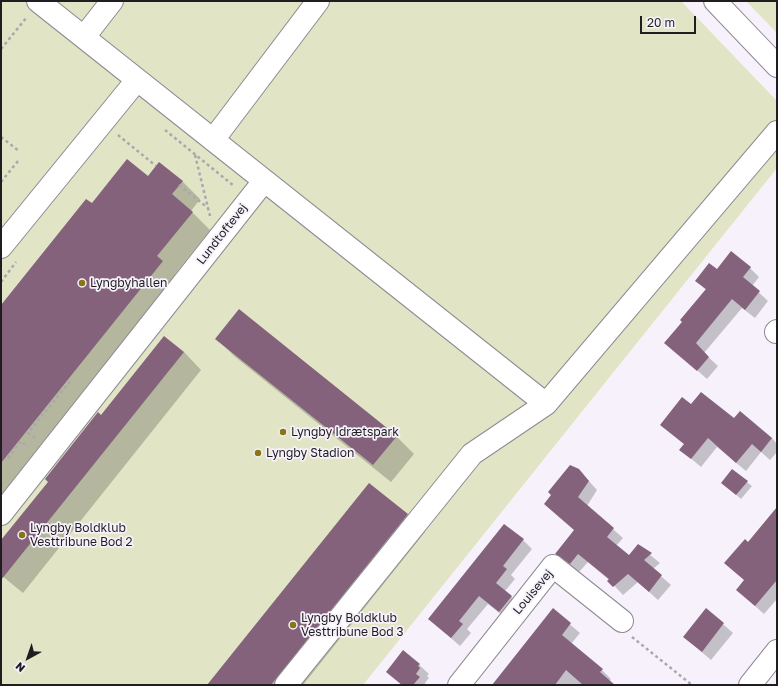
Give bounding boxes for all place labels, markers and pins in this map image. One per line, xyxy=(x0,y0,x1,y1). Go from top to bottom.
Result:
place label: Lyngbyhallen xyxy=(90,276,167,290)
marker: Lyngbyhallen xyxy=(77,278,87,288)
place label: Lyngby Idrætspark xyxy=(291,425,399,439)
marker: Lyngby Idrætspark xyxy=(278,427,288,437)
place label: Lyngby Stadion xyxy=(266,446,354,460)
marker: Lyngby Stadion xyxy=(253,448,263,458)
place label: Lyngby Boldklub Vesttribune Bod 2 xyxy=(30,521,133,549)
marker: Lyngby Boldklub Vesttribune Bod 2 xyxy=(17,530,27,540)
place label: Lyngby Boldklub Vesttribune Bod 3 xyxy=(301,611,404,639)
marker: Lyngby Boldklub Vesttribune Bod 3 xyxy=(288,620,298,630)

